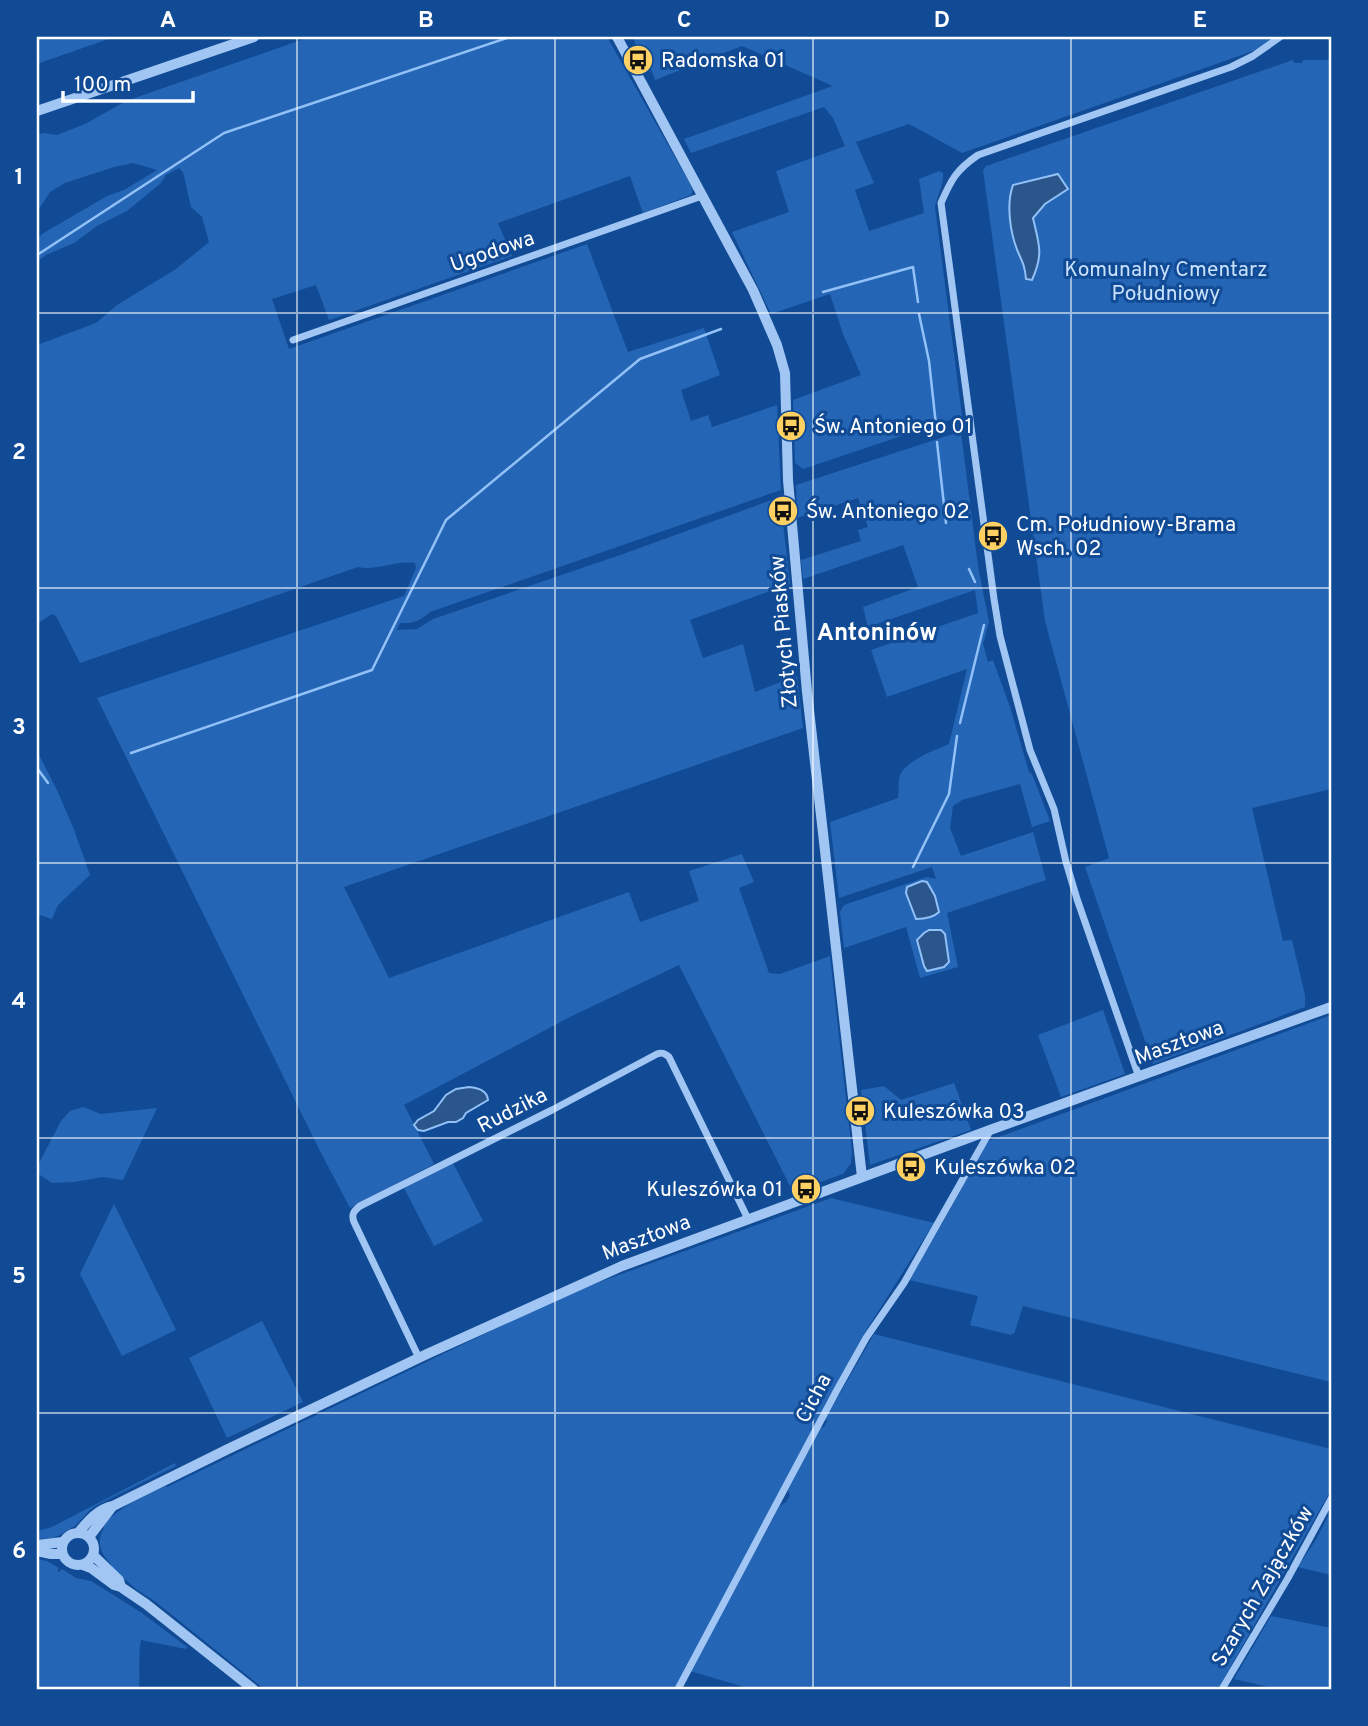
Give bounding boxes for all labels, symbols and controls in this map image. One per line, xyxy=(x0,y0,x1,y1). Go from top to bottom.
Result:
text: A xyxy=(160,7,176,36)
text: B xyxy=(418,7,434,36)
text: C xyxy=(677,7,691,36)
text: D xyxy=(934,7,950,36)
text: E xyxy=(1193,7,1207,36)
bus stop icon: Radomska 01 xyxy=(621,43,655,77)
place label: Radomska 01 xyxy=(661,48,785,75)
scale bar xyxy=(63,60,192,104)
text: 100 m xyxy=(74,72,131,99)
text: 1 xyxy=(14,164,24,193)
street label: Ugodowa xyxy=(447,225,538,279)
park label: Komunalny Cmentarz Południowy xyxy=(1064,257,1268,308)
bus stop icon: Św. Antoniego 01 xyxy=(774,409,808,443)
place label: Św. Antoniego 01 xyxy=(814,413,973,441)
text: 2 xyxy=(12,439,26,468)
bus stop icon: Św. Antoniego 02 xyxy=(766,494,800,528)
place label: Św. Antoniego 02 xyxy=(806,498,970,526)
place label: Cm. Południowy-Brama Wsch. 02 xyxy=(1016,512,1236,563)
bus stop icon: Cm. Południowy-Brama Wsch. 02 xyxy=(976,519,1010,553)
street label: Złotych Piasków xyxy=(764,554,805,709)
district label: Antoninów xyxy=(817,619,937,649)
text: 3 xyxy=(12,714,26,743)
text: 4 xyxy=(12,988,26,1017)
street label: Masztowa xyxy=(1131,1015,1228,1072)
street label: Rudzika xyxy=(473,1082,552,1140)
bus stop icon: Kuleszówka 03 xyxy=(843,1094,877,1128)
place label: Kuleszówka 03 xyxy=(883,1099,1025,1126)
bus stop icon: Kuleszówka 02 xyxy=(894,1150,928,1184)
place label: Kuleszówka 02 xyxy=(934,1155,1076,1182)
bus stop icon: Kuleszówka 01 xyxy=(789,1172,823,1206)
place label: Kuleszówka 01 xyxy=(646,1177,783,1204)
street label: Masztowa xyxy=(598,1209,695,1268)
text: 5 xyxy=(12,1263,26,1292)
street label: Cicha xyxy=(790,1369,839,1428)
street label: Szarych Zajączków xyxy=(1206,1501,1320,1672)
text: 6 xyxy=(12,1538,26,1567)

